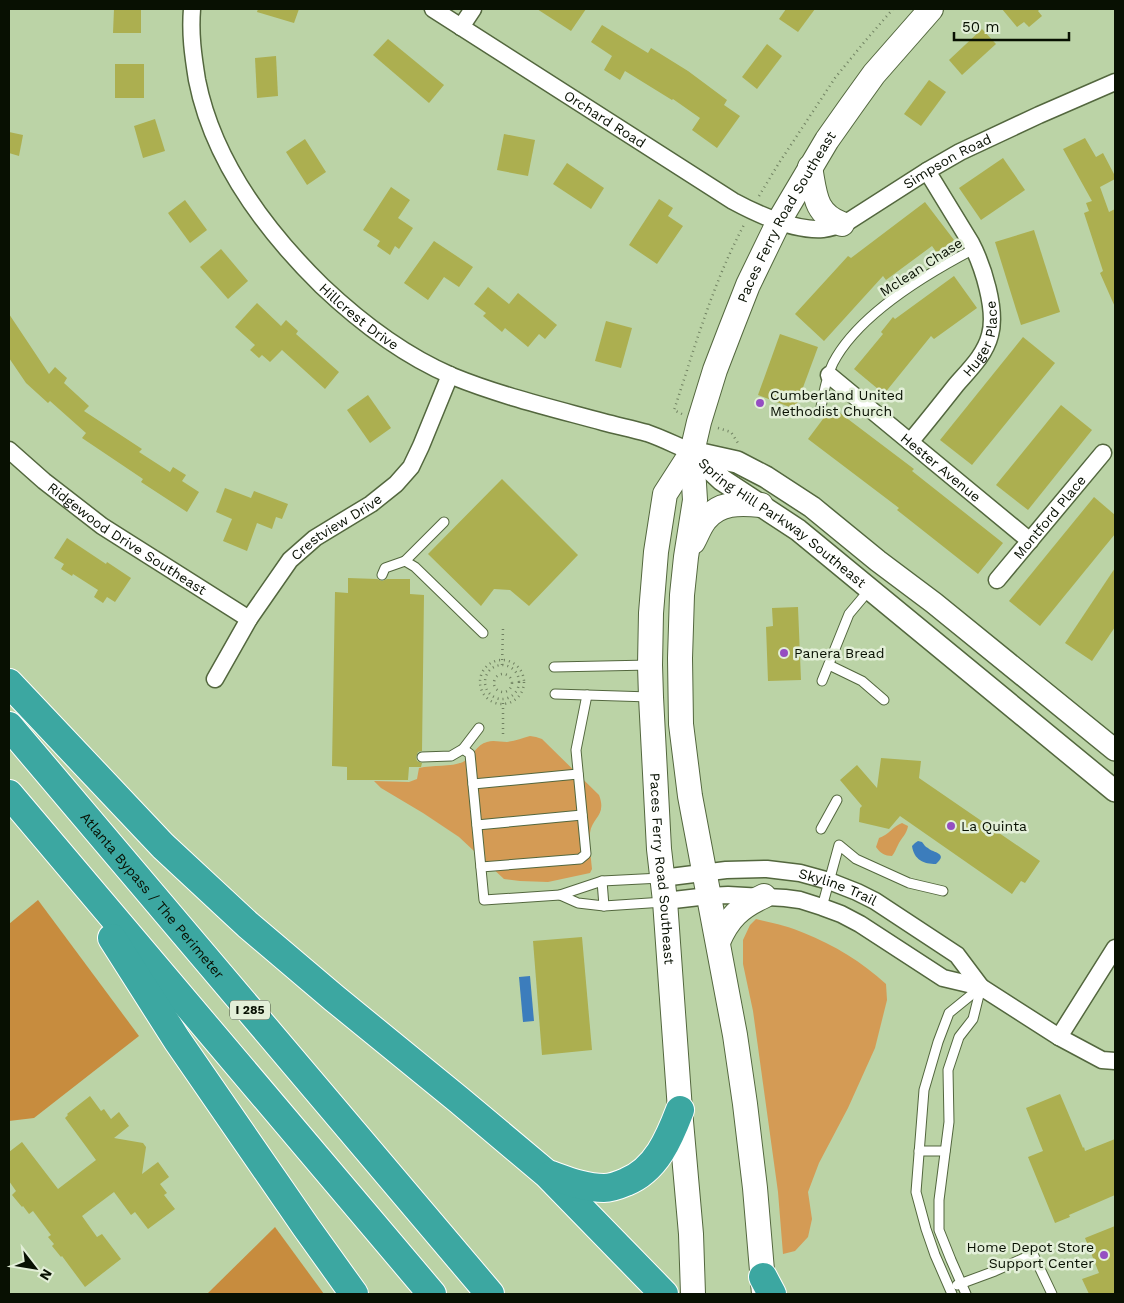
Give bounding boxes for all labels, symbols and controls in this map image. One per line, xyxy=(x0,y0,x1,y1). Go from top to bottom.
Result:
scale bar xyxy=(954,10,1069,42)
text: 50 m xyxy=(962,18,999,36)
street label: Orchard Road xyxy=(561,87,649,151)
street label: Paces Ferry Road Southeast xyxy=(734,128,839,305)
street label: Simpson Road xyxy=(900,130,994,192)
street label: Mclean Chase xyxy=(877,234,965,300)
street label: Hillcrest Drive xyxy=(316,280,402,353)
street label: Huger Place xyxy=(959,300,1000,380)
place label: Cumberland United Methodist Church xyxy=(770,387,904,419)
marker: Cumberland United Methodist Church xyxy=(754,397,766,409)
street label: Hester Avenue xyxy=(898,430,984,505)
street label: Spring Hill Parkway Southeast xyxy=(695,454,869,591)
street label: Montford Place xyxy=(1010,472,1089,562)
street label: Ridgewood Drive Southeast xyxy=(45,479,210,598)
street label: Crestview Drive xyxy=(288,491,385,563)
place label: Panera Bread xyxy=(794,645,885,661)
marker: Panera Bread xyxy=(778,647,790,659)
street label: Paces Ferry Road Southeast xyxy=(647,772,678,965)
street label: Atlanta Bypass / The Perimeter xyxy=(77,809,228,982)
place label: La Quinta xyxy=(961,818,1027,834)
marker: La Quinta xyxy=(945,820,957,832)
street label: Skyline Trail xyxy=(797,865,880,909)
road number: I 285 xyxy=(230,1000,270,1020)
place label: Home Depot Store Support Center xyxy=(967,1239,1094,1271)
north arrow xyxy=(10,1243,60,1293)
marker: Home Depot Store Support Center xyxy=(1098,1249,1110,1261)
text: N xyxy=(37,1266,56,1283)

